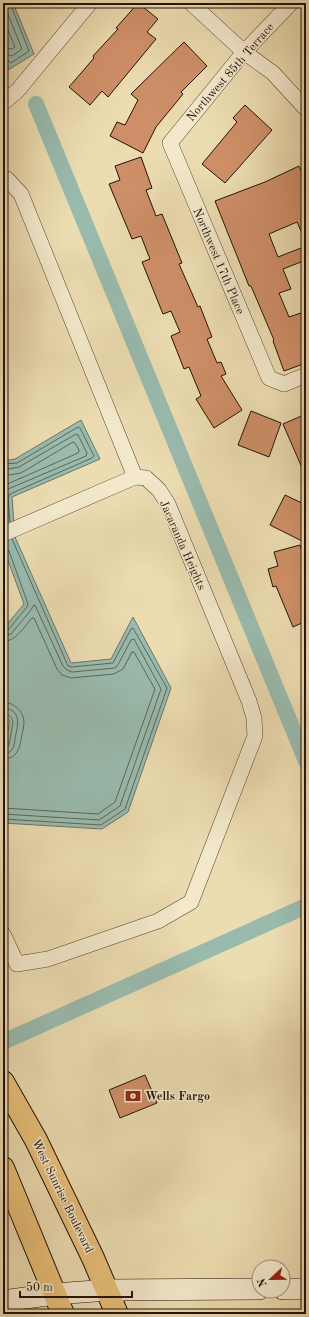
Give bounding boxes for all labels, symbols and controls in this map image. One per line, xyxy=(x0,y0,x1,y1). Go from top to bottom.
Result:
street label: Northwest 85th Terrace xyxy=(184,20,277,124)
street label: Northwest 17th Place xyxy=(190,207,246,317)
street label: Jacaranda Heights xyxy=(157,499,207,592)
bank icon: Wells Fargo xyxy=(124,1087,142,1105)
place label: Wells Fargo xyxy=(145,1091,210,1103)
street label: West Sunrise Boulevard xyxy=(29,1138,95,1255)
north arrow xyxy=(251,1259,291,1299)
scale bar xyxy=(20,1273,132,1299)
text: N xyxy=(256,1276,270,1288)
text: 50 m xyxy=(26,1281,53,1294)

